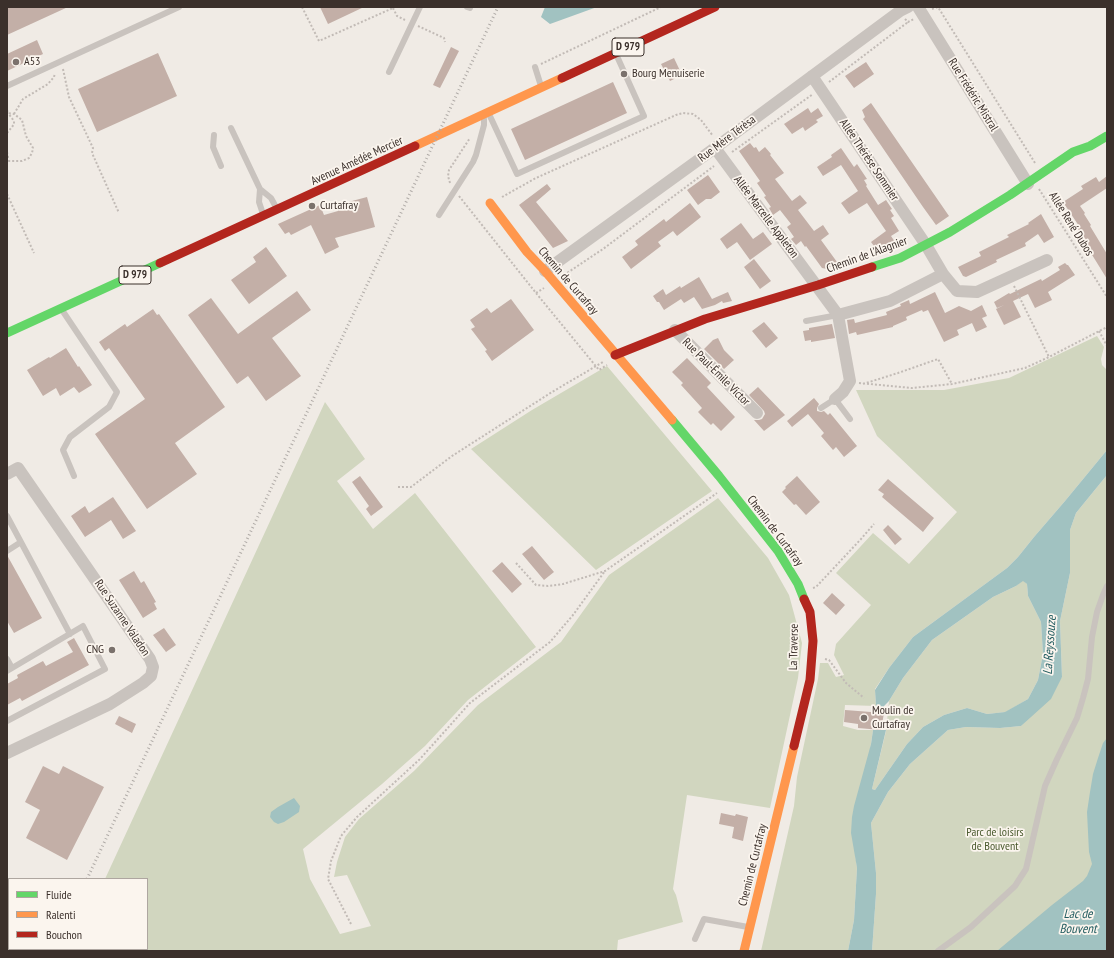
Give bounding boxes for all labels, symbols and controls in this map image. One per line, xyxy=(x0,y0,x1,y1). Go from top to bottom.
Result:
road number: D 979 xyxy=(612,38,644,56)
place label: A53 xyxy=(24,55,40,69)
street label: Rue Frédéric Mistral xyxy=(945,56,1001,134)
marker: A53 xyxy=(11,57,21,67)
place label: Bourg Menuiserie xyxy=(632,67,705,81)
marker: Bourg Menuiserie xyxy=(619,69,629,79)
street label: Rue Mère Térèsa xyxy=(695,113,759,165)
street label: Allée Thérèse Sommier xyxy=(836,116,902,204)
street label: Avenue Amédée Mercier xyxy=(309,133,405,189)
street label: Allée Marcelle Appleton xyxy=(730,173,802,261)
street label: Allée René Dubos xyxy=(1046,189,1096,259)
place label: Curtafray xyxy=(320,199,358,213)
marker: Curtafray xyxy=(307,201,317,211)
street label: Chemin de l'Alagnier xyxy=(825,234,909,276)
street label: Chemin de Curtafray xyxy=(535,244,601,318)
road number: D 979 xyxy=(119,266,151,284)
street label: Rue Paul-Émile Victor xyxy=(679,335,753,409)
street label: Chemin de Curtafray xyxy=(744,493,806,569)
street label: Rue Suzanne Valadon xyxy=(91,577,153,659)
water label: La Reyssouze xyxy=(1040,615,1060,675)
street label: La Traverse xyxy=(786,624,802,670)
place label: CNG xyxy=(86,643,104,657)
marker: CNG xyxy=(107,645,117,655)
place label: Moulin de Curtafray xyxy=(872,704,913,732)
marker: Moulin de Curtafray xyxy=(859,713,869,723)
street label: Chemin de Curtafray xyxy=(736,822,770,908)
park label: Parc de loisirs de Bouvent xyxy=(966,826,1024,854)
legend xyxy=(8,878,148,950)
text: Fluide xyxy=(46,887,72,902)
water label: Lac de Bouvent xyxy=(1059,906,1097,937)
text: Ralenti xyxy=(46,907,75,922)
text: Bouchon xyxy=(46,927,82,942)

